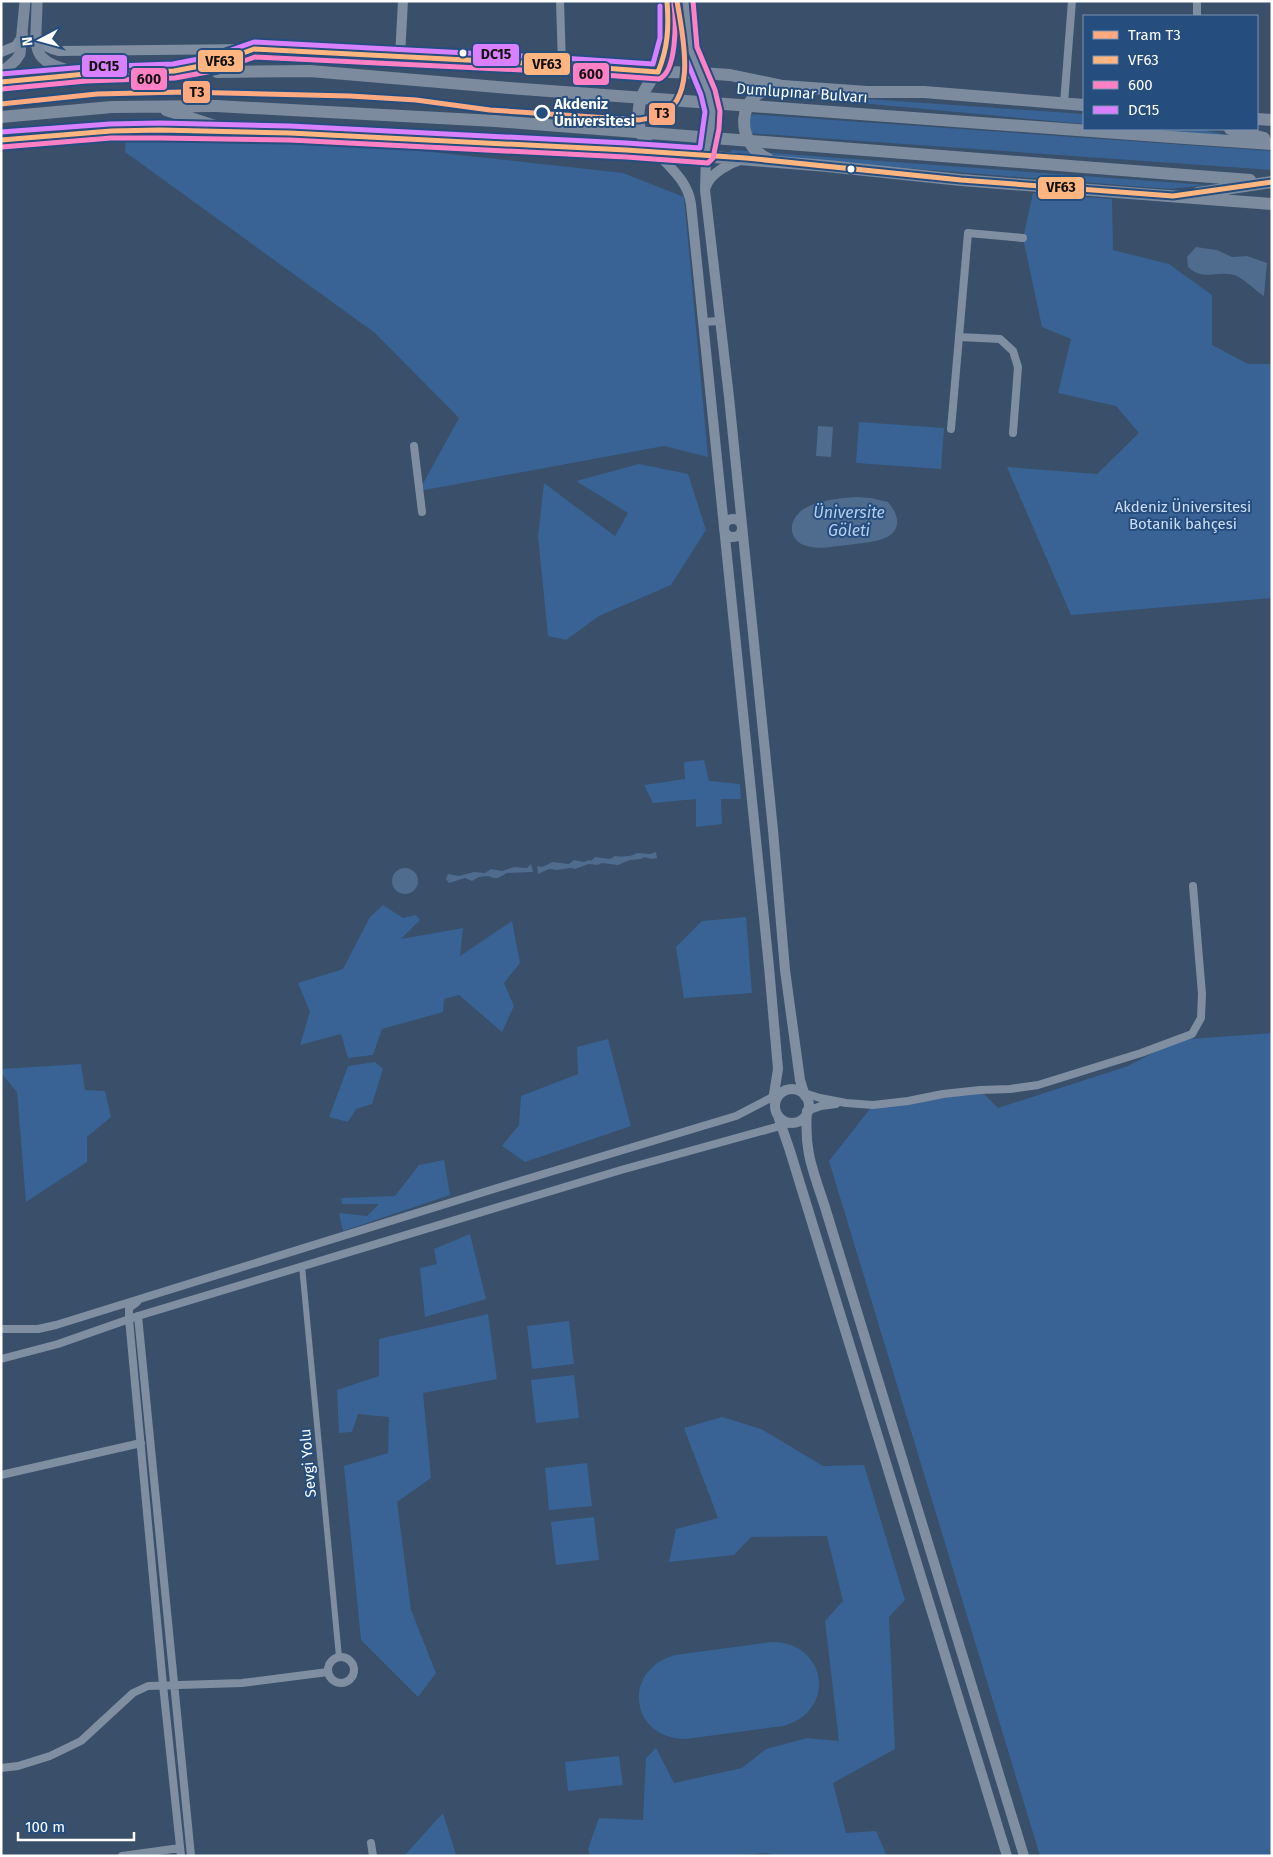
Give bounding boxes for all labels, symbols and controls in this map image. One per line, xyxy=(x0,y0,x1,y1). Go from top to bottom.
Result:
north arrow xyxy=(15,15,65,65)
legend xyxy=(1083,15,1258,130)
text: Tram T3 xyxy=(1128,26,1181,44)
text: N xyxy=(19,36,37,47)
line badge: DC15 xyxy=(472,43,520,67)
text: DC15 xyxy=(481,46,512,63)
unlabelled marker xyxy=(458,48,468,58)
line badge: VF63 xyxy=(197,49,244,73)
text: VF63 xyxy=(1128,51,1159,69)
line badge: VF63 xyxy=(523,52,571,76)
text: VF63 xyxy=(204,53,235,70)
line badge: DC15 xyxy=(81,54,128,78)
text: VF63 xyxy=(531,56,562,73)
text: DC15 xyxy=(89,58,120,75)
line badge: 600 xyxy=(572,62,610,86)
text: 600 xyxy=(579,66,603,83)
line badge: 600 xyxy=(130,67,168,91)
text: 600 xyxy=(137,71,161,88)
text: 600 xyxy=(1128,76,1153,94)
street label: Dumlupınar Bulvarı xyxy=(736,79,868,107)
line badge: T3 xyxy=(182,80,211,104)
text: T3 xyxy=(190,84,204,101)
place label: Akdeniz Üniversitesi xyxy=(553,95,635,130)
text: DC15 xyxy=(1128,101,1159,119)
line badge: T3 xyxy=(648,102,676,126)
marker: Akdeniz Üniversitesi xyxy=(534,105,550,121)
text: T3 xyxy=(655,105,669,122)
unlabelled marker xyxy=(846,164,856,174)
line badge: VF63 xyxy=(1037,176,1085,200)
text: VF63 xyxy=(1045,179,1076,196)
park label: Akdeniz Üniversitesi Botanik bahçesi xyxy=(1115,498,1251,533)
water label: Üniversite Göleti xyxy=(813,503,885,540)
street label: Sevgi Yolu xyxy=(296,1428,320,1498)
scale bar xyxy=(18,1810,134,1842)
text: 100 m xyxy=(25,1818,65,1836)

